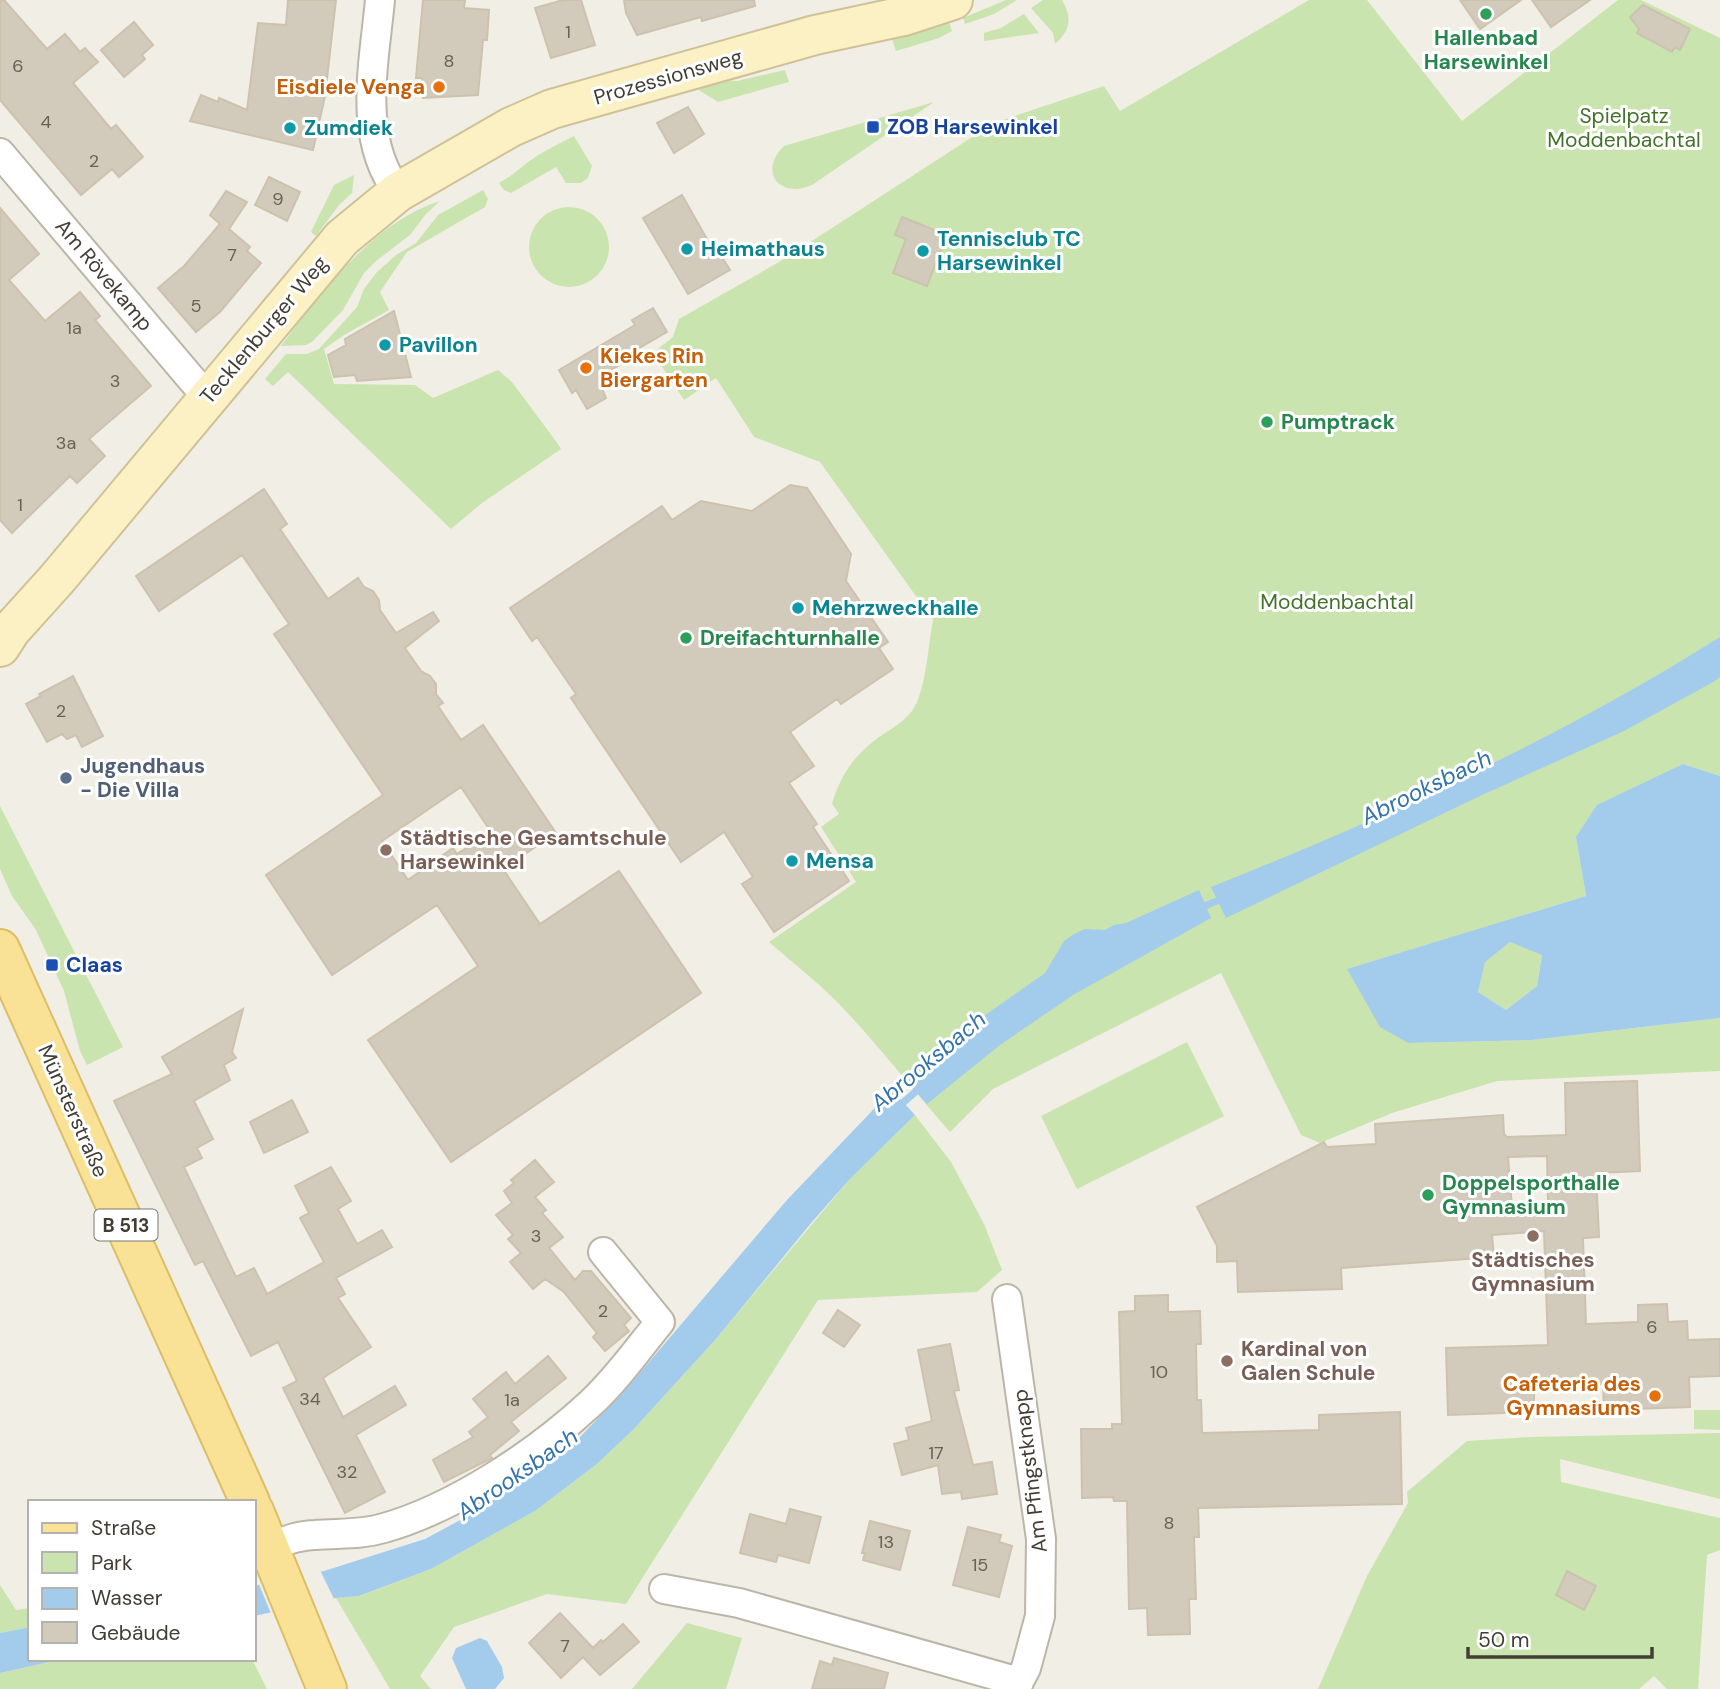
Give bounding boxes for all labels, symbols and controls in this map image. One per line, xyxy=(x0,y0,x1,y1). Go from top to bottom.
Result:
marker: Hallenbad Harsewinkel xyxy=(1478,6,1494,22)
house number: 1 xyxy=(565,20,571,44)
place label: Hallenbad Harsewinkel xyxy=(1424,24,1548,76)
street label: Prozessionsweg xyxy=(590,42,746,112)
house number: 8 xyxy=(444,49,454,73)
house number: 6 xyxy=(12,54,24,78)
place label: Eisdiele Venga xyxy=(277,73,425,101)
marker: Eisdiele Venga xyxy=(431,79,447,95)
park label: Spielpatz Moddenbachtal xyxy=(1547,102,1701,154)
house number: 4 xyxy=(41,110,52,134)
place label: ZOB Harsewinkel xyxy=(887,113,1058,141)
place label: Zumdiek xyxy=(304,114,393,142)
marker: ZOB Harsewinkel xyxy=(865,119,881,135)
marker: Zumdiek xyxy=(282,120,298,136)
house number: 2 xyxy=(89,149,99,173)
house number: 9 xyxy=(272,187,284,211)
street label: Am Rövekamp xyxy=(49,213,159,337)
place label: Tennisclub TC Harsewinkel xyxy=(937,225,1081,277)
place label: Heimathaus xyxy=(701,235,825,263)
marker: Heimathaus xyxy=(679,241,695,257)
house number: 7 xyxy=(227,243,237,267)
marker: Tennisclub TC Harsewinkel xyxy=(915,243,931,259)
street label: Tecklenburger Weg xyxy=(194,250,334,410)
house number: 5 xyxy=(191,294,201,318)
house number: 1a xyxy=(66,316,82,340)
place label: Pavillon xyxy=(399,331,478,359)
marker: Pavillon xyxy=(377,337,393,353)
place label: Kiekes Rin Biergarten xyxy=(600,342,708,394)
marker: Kiekes Rin Biergarten xyxy=(578,360,594,376)
house number: 3 xyxy=(110,369,120,393)
place label: Pumptrack xyxy=(1281,408,1395,436)
marker: Pumptrack xyxy=(1259,414,1275,430)
house number: 3a xyxy=(56,431,76,455)
house number: 1 xyxy=(17,493,23,517)
park label: Moddenbachtal xyxy=(1260,588,1414,616)
place label: Mehrzweckhalle xyxy=(812,594,979,622)
marker: Mehrzweckhalle xyxy=(790,600,806,616)
place label: Dreifachturnhalle xyxy=(700,624,880,652)
marker: Dreifachturnhalle xyxy=(678,630,694,646)
house number: 2 xyxy=(56,699,66,723)
water label: Abrooksbach xyxy=(1355,743,1496,832)
place label: Jugendhaus - Die Villa xyxy=(80,752,205,804)
marker: Jugendhaus - Die Villa xyxy=(58,770,74,786)
place label: Städtische Gesamtschule Harsewinkel xyxy=(400,824,667,876)
marker: Städtische Gesamtschule Harsewinkel xyxy=(378,842,394,858)
place label: Mensa xyxy=(806,847,874,875)
marker: Mensa xyxy=(784,853,800,869)
place label: Claas xyxy=(66,951,123,979)
marker: Claas xyxy=(44,957,60,973)
water label: Abrooksbach xyxy=(863,1004,992,1119)
street label: Münsterstraße xyxy=(31,1040,115,1182)
place label: Doppelsporthalle Gymnasium xyxy=(1442,1169,1620,1221)
marker: Doppelsporthalle Gymnasium xyxy=(1420,1187,1436,1203)
road number: B 513 xyxy=(94,1210,158,1240)
house number: 3 xyxy=(531,1224,541,1248)
marker: Städtisches Gymnasium xyxy=(1525,1228,1541,1244)
place label: Städtisches Gymnasium xyxy=(1471,1246,1595,1298)
house number: 2 xyxy=(598,1299,608,1323)
house number: 6 xyxy=(1646,1315,1658,1339)
place label: Kardinal von Galen Schule xyxy=(1241,1335,1375,1387)
marker: Kardinal von Galen Schule xyxy=(1219,1353,1235,1369)
house number: 10 xyxy=(1150,1360,1168,1384)
place label: Cafeteria des Gymnasiums xyxy=(1503,1370,1641,1422)
house number: 34 xyxy=(299,1387,321,1411)
house number: 1a xyxy=(504,1388,520,1412)
street label: Am Pfingstknapp xyxy=(1006,1388,1054,1554)
marker: Cafeteria des Gymnasiums xyxy=(1647,1388,1663,1404)
water label: Abrooksbach xyxy=(450,1421,584,1527)
house number: 17 xyxy=(928,1441,944,1465)
house number: 32 xyxy=(336,1460,358,1484)
legend xyxy=(28,1500,256,1661)
house number: 8 xyxy=(1164,1511,1174,1535)
text: Straße xyxy=(91,1514,156,1542)
house number: 13 xyxy=(878,1530,894,1554)
text: Park xyxy=(91,1549,133,1577)
house number: 15 xyxy=(972,1553,988,1577)
text: Wasser xyxy=(91,1584,163,1612)
scale bar xyxy=(1468,1616,1652,1660)
text: Gebäude xyxy=(91,1619,181,1647)
text: 50 m xyxy=(1478,1626,1529,1654)
house number: 7 xyxy=(560,1634,570,1658)

